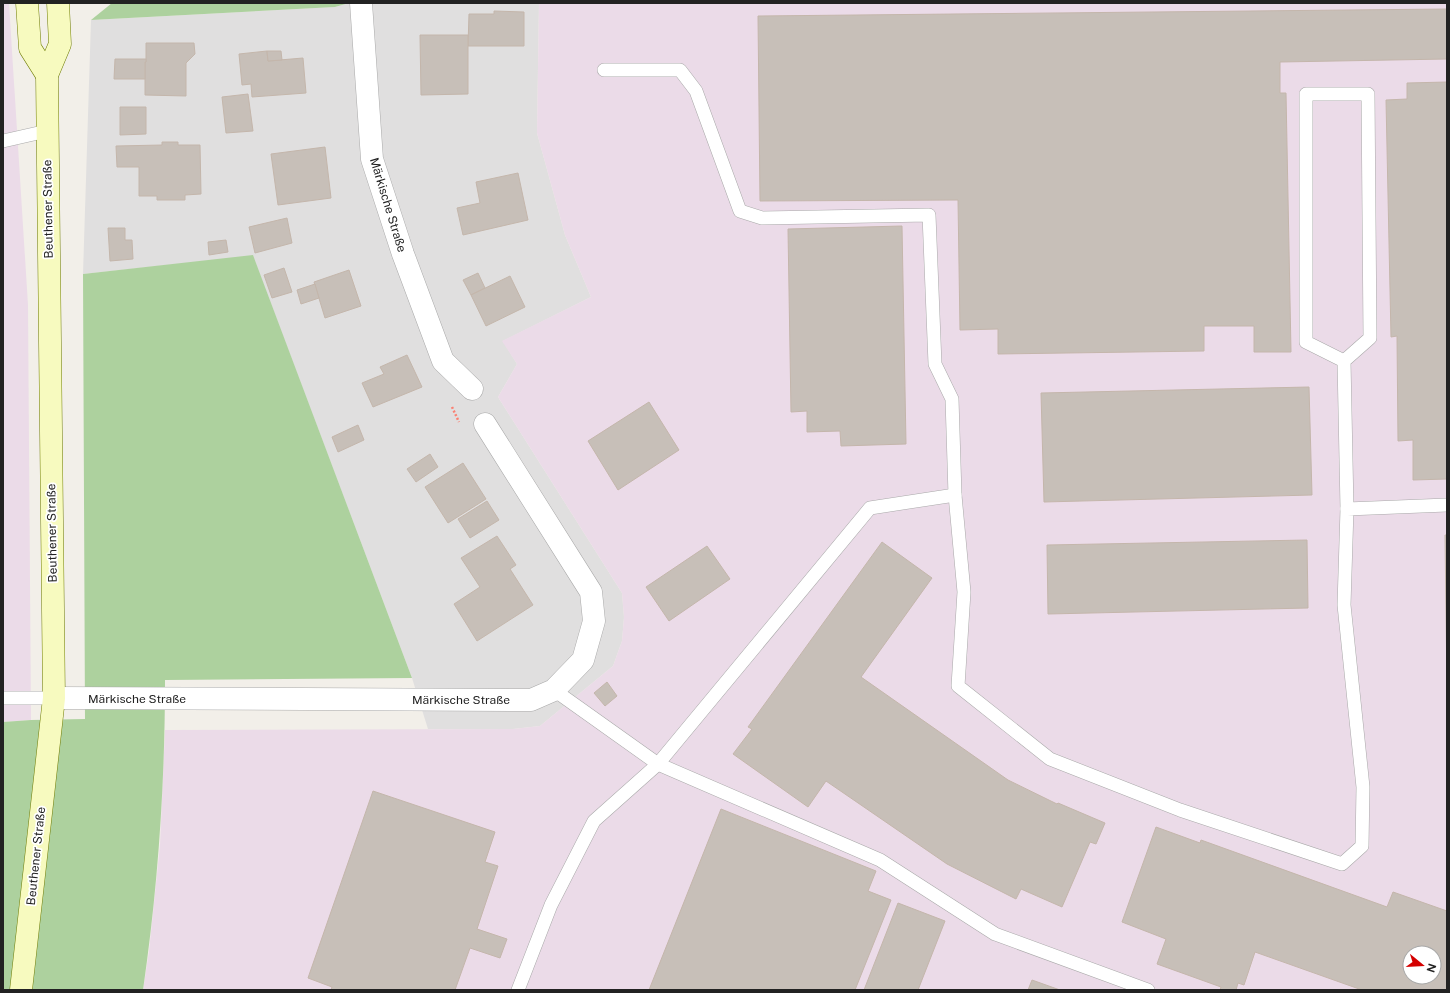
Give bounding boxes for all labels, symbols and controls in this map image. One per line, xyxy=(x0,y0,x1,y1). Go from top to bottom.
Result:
street label: Märkische Straße xyxy=(367,156,409,254)
street label: Beuthener Straße xyxy=(40,159,56,259)
street label: Beuthener Straße xyxy=(44,483,60,583)
street label: Märkische Straße xyxy=(88,692,186,706)
street label: Märkische Straße xyxy=(412,693,510,707)
street label: Beuthener Straße xyxy=(24,806,48,906)
north arrow xyxy=(1402,945,1442,985)
text: N xyxy=(1424,962,1439,974)

